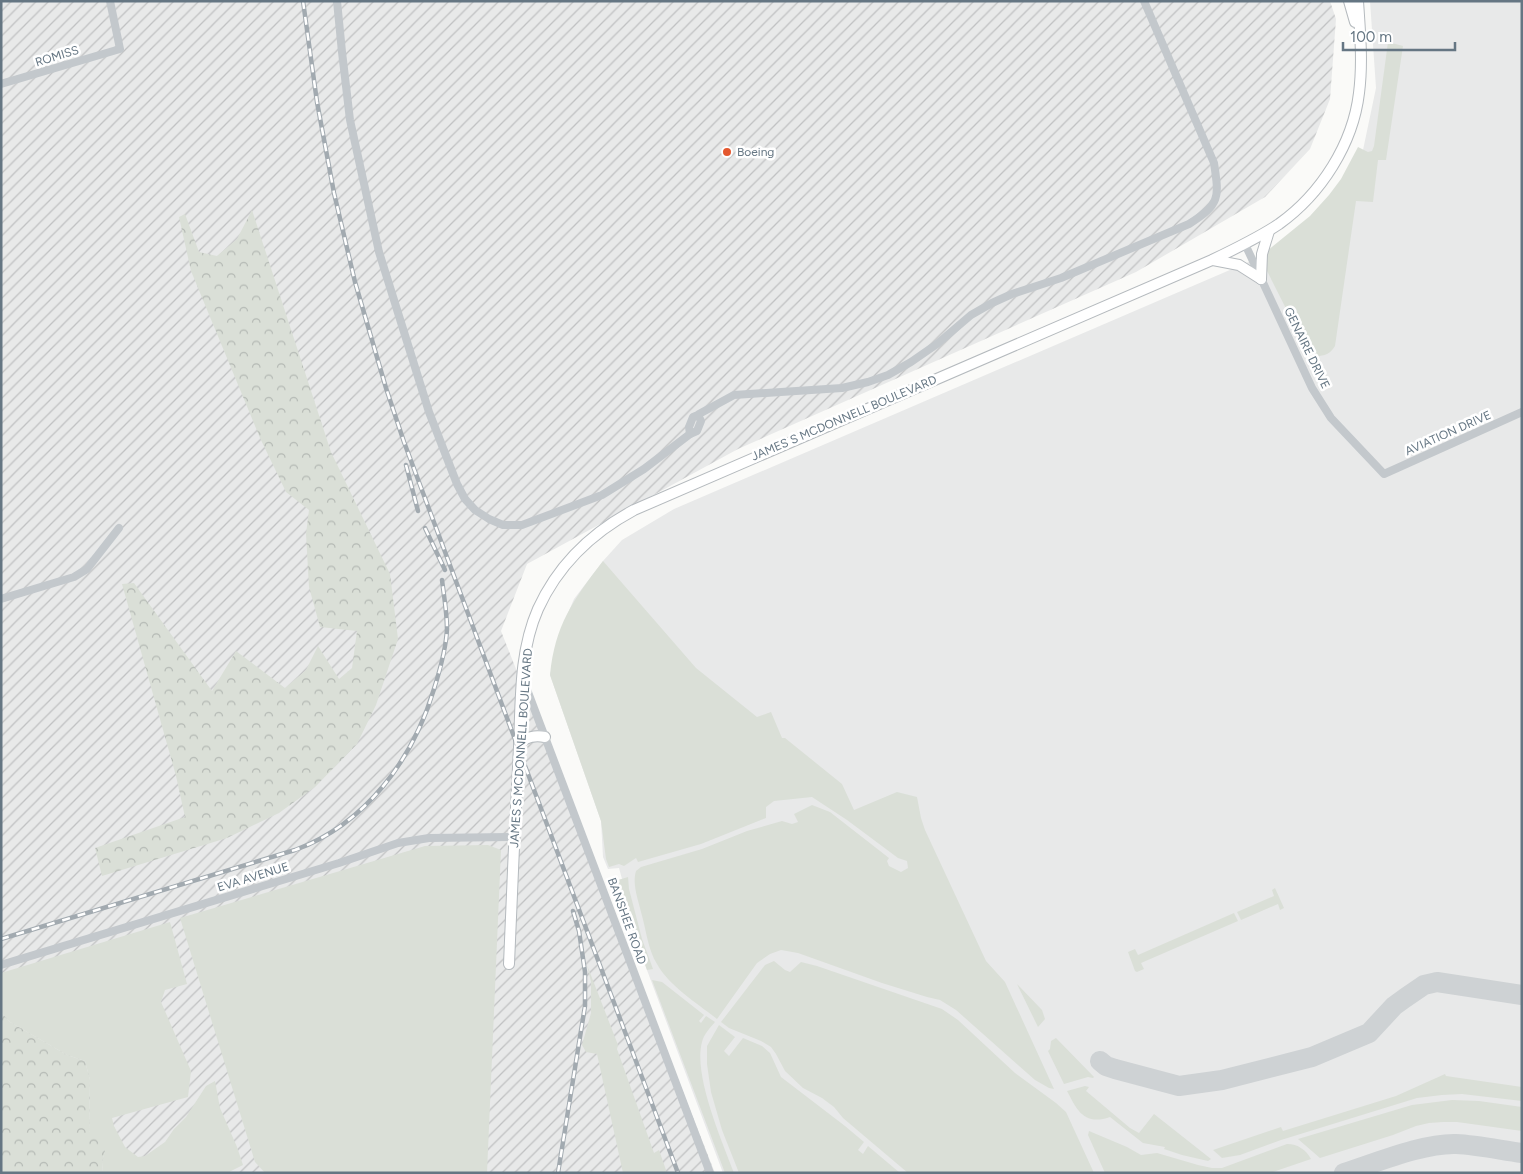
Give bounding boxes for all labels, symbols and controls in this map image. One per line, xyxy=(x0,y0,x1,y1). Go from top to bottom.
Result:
scale bar xyxy=(1343,20,1456,52)
text: 100 m xyxy=(1350,28,1392,46)
street label: ROMISS xyxy=(33,43,81,69)
place label: Boeing xyxy=(737,145,774,159)
marker: Boeing xyxy=(721,146,733,158)
street label: GENAIRE DRIVE xyxy=(1281,305,1333,391)
street label: JAMES S MCDONNELL BOULEVARD xyxy=(749,373,939,463)
street label: AVIATION DRIVE xyxy=(1403,408,1493,458)
street label: JAMES S MCDONNELL BOULEVARD xyxy=(507,648,535,848)
street label: EVA AVENUE xyxy=(216,860,290,894)
street label: BANSHEE ROAD xyxy=(605,876,649,966)

